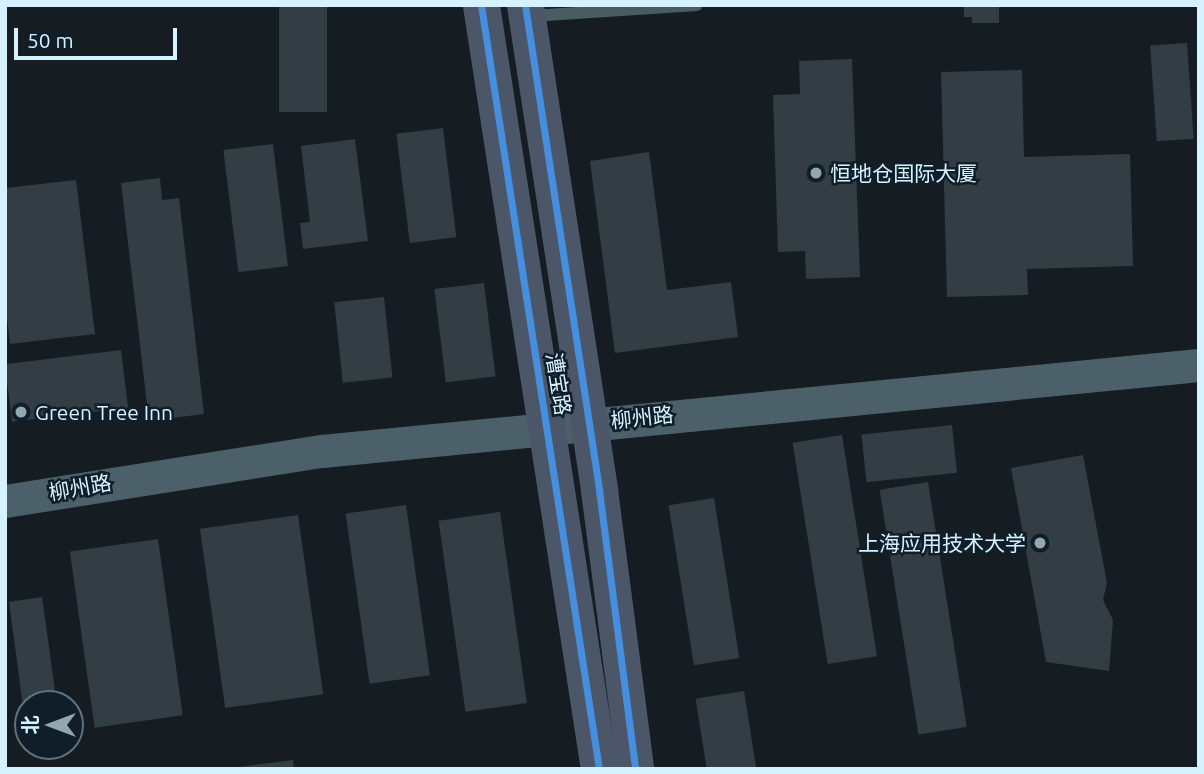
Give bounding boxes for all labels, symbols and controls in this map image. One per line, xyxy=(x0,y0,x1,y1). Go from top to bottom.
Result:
scale bar xyxy=(18,14,180,58)
text: 50 m xyxy=(27,28,74,52)
place label: 恒地仓国际大厦 xyxy=(830,160,977,186)
marker: 恒地仓国际大厦 xyxy=(808,165,824,181)
street label: 漕宝路 xyxy=(542,351,576,417)
place label: Green Tree Inn xyxy=(35,399,173,425)
street label: 柳州路 xyxy=(609,401,675,433)
marker: Green Tree Inn xyxy=(13,404,29,420)
street label: 柳州路 xyxy=(47,469,113,505)
place label: 上海应用技术大学 xyxy=(858,530,1026,556)
marker: 上海应用技术大学 xyxy=(1032,535,1048,551)
north arrow xyxy=(14,690,84,760)
text: 北 xyxy=(19,716,41,735)

